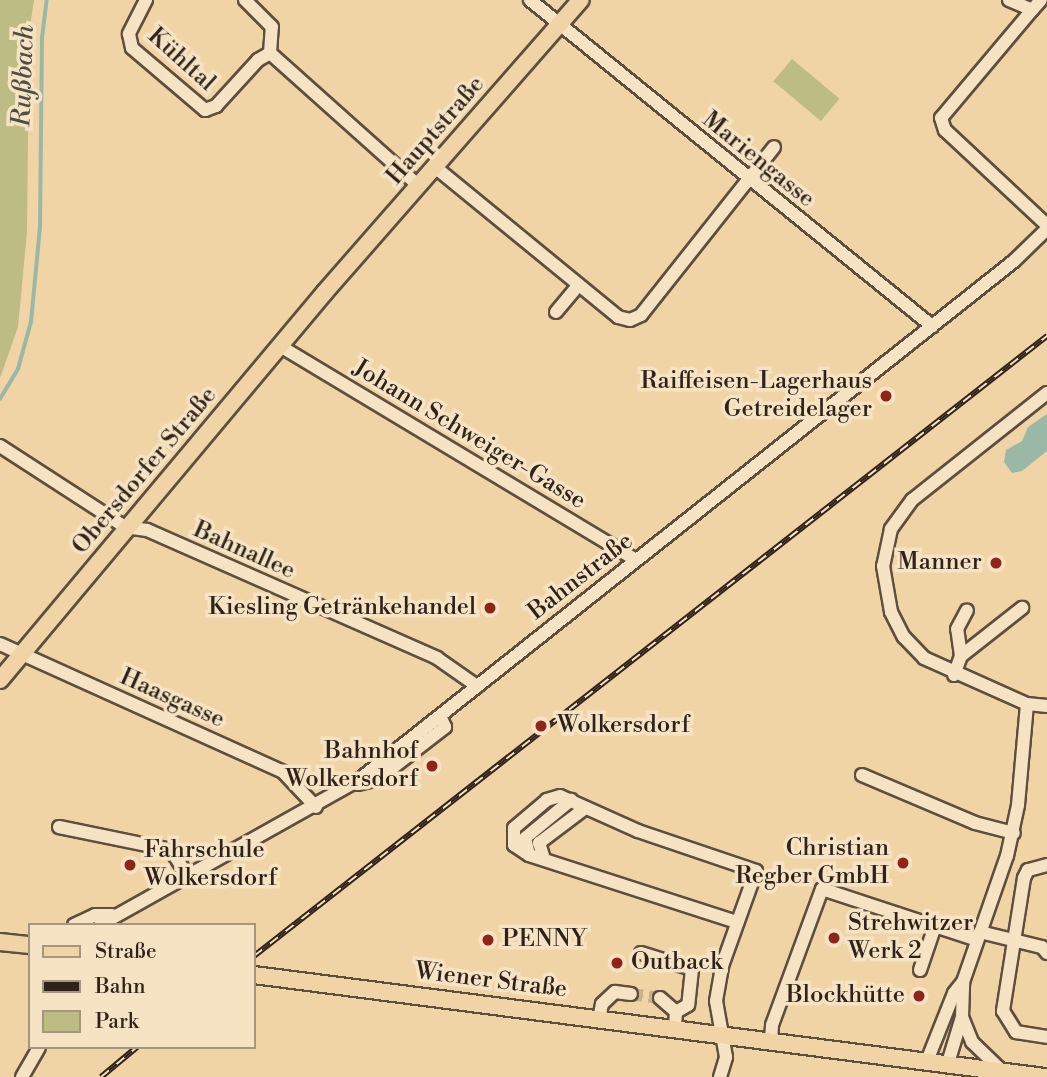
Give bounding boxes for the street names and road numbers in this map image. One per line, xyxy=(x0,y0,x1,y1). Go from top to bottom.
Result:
street label: Kühltal xyxy=(141,22,221,98)
street label: Hauptstraße xyxy=(381,71,491,191)
street label: Mariengasse xyxy=(696,106,820,214)
street label: Johann Schweiger-Gasse xyxy=(347,354,591,516)
street label: Obersdorfer Straße xyxy=(67,382,223,560)
street label: Bahnallee xyxy=(189,516,299,586)
street label: Bahnstraße xyxy=(523,527,639,627)
street label: Haasgasse xyxy=(115,663,229,735)
street label: Wiener Straße xyxy=(413,957,569,1005)

